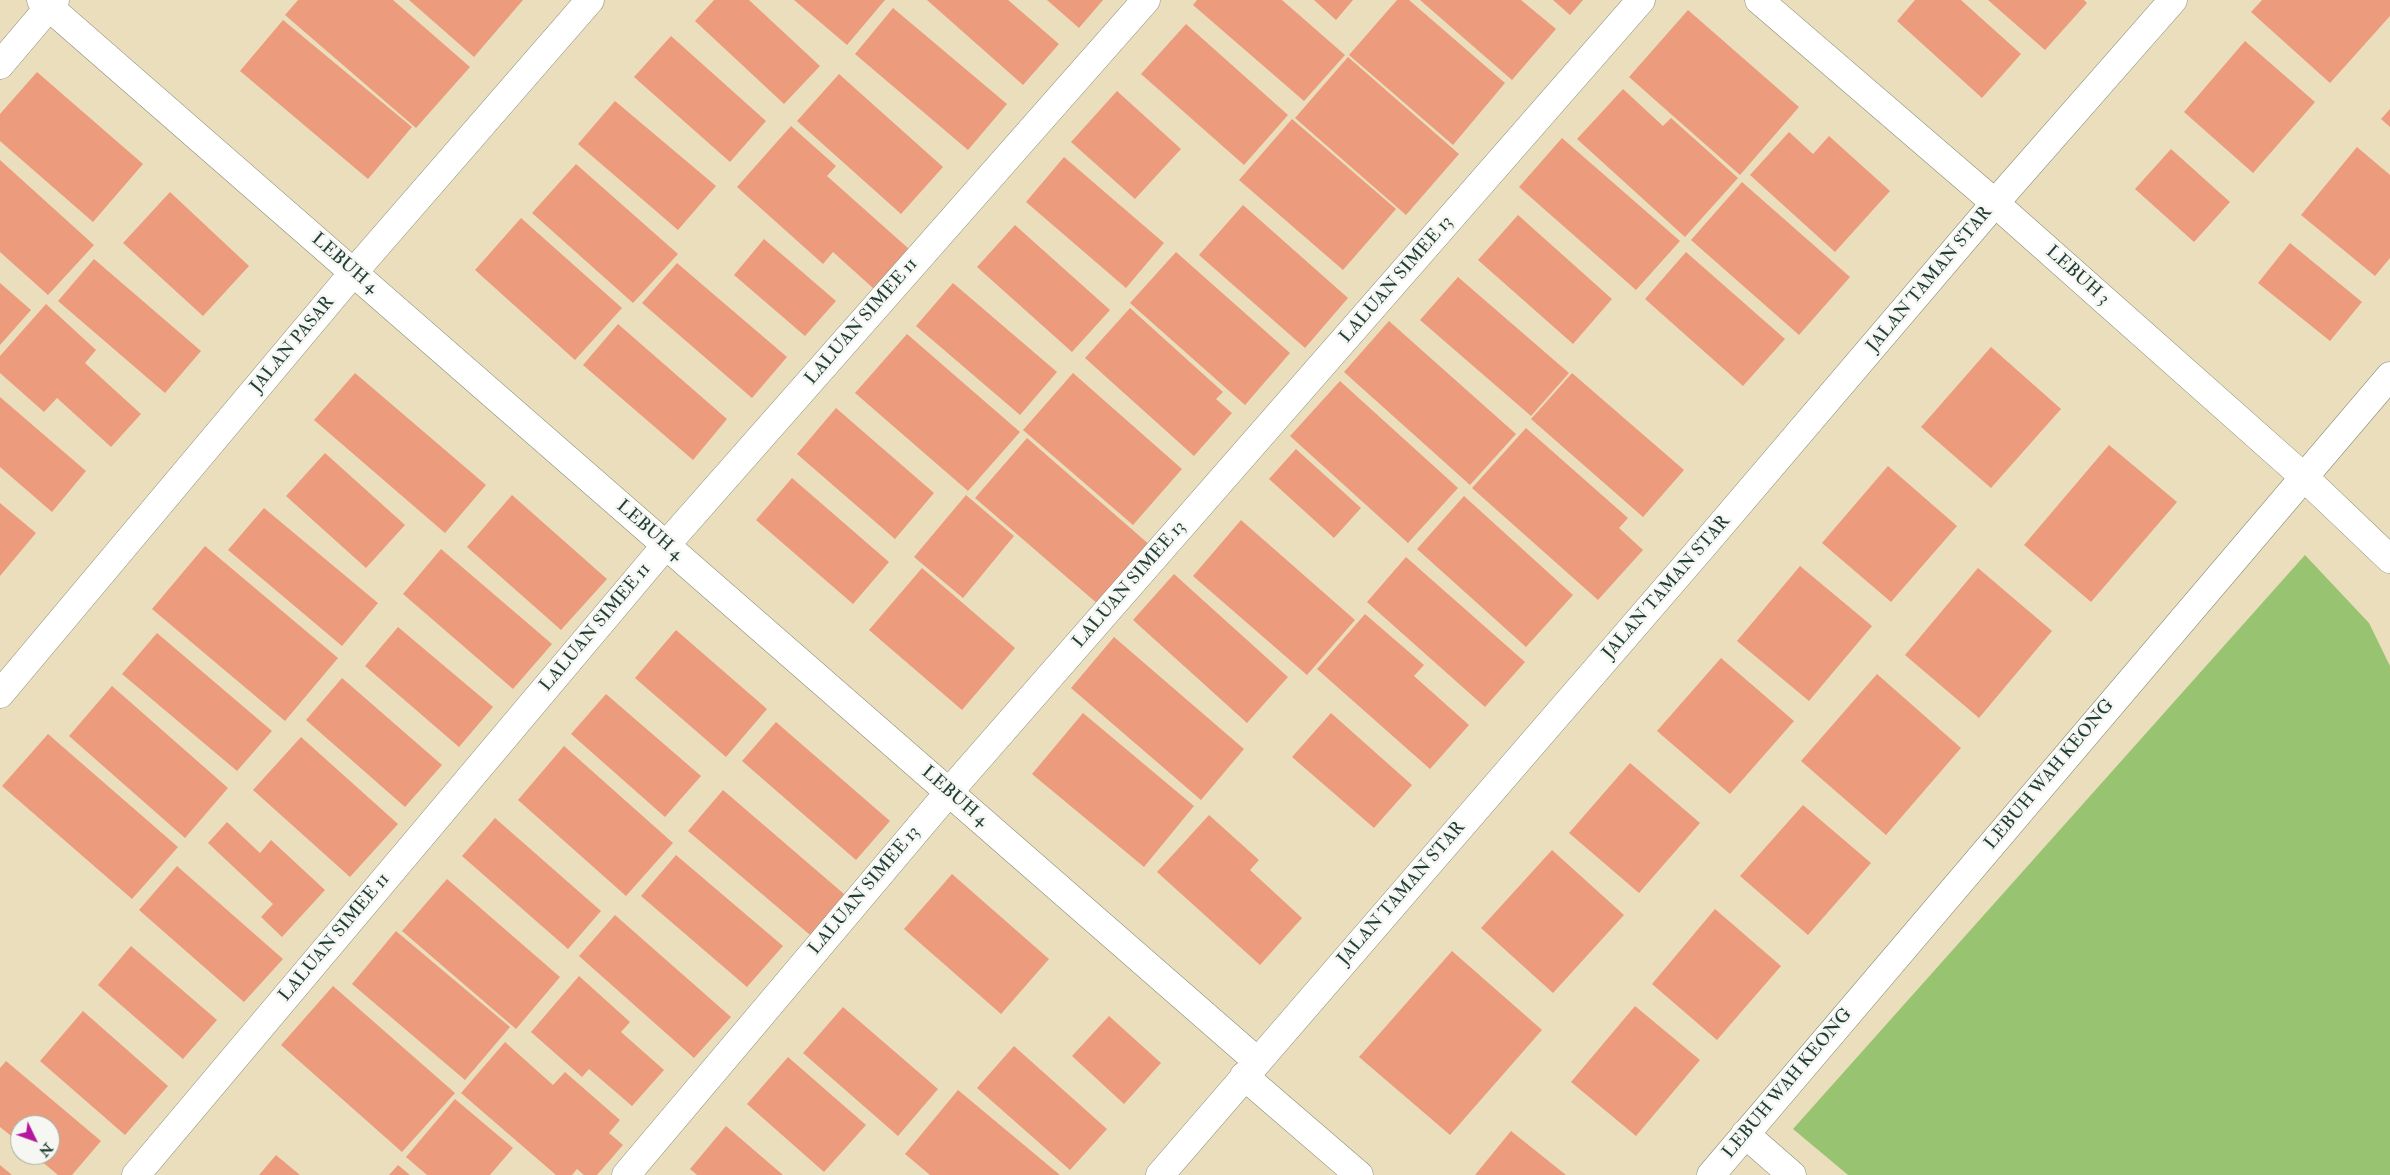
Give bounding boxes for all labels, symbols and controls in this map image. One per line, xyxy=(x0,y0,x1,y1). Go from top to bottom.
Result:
street label: JALAN TAMAN STAR xyxy=(1863,203,1997,357)
street label: LALUAN SIMEE 13 xyxy=(1336,212,1458,348)
street label: LEBUH 4 xyxy=(306,229,382,299)
street label: LEBUH 3 xyxy=(2041,242,2113,310)
street label: LALUAN SIMEE 11 xyxy=(801,254,923,390)
street label: JALAN PASAR xyxy=(246,292,340,398)
street label: LEBUH 4 xyxy=(611,496,687,566)
street label: JALAN TAMAN STAR xyxy=(1599,512,1735,664)
street label: LALUAN SIMEE 13 xyxy=(1069,517,1191,653)
street label: LALUAN SIMEE 11 xyxy=(536,559,656,697)
street label: LEBUH WAH KEONG xyxy=(1981,695,2119,855)
street label: LEBUH 4 xyxy=(916,762,992,832)
street label: JALAN TAMAN STAR xyxy=(1334,818,1470,970)
street label: LALUAN SIMEE 13 xyxy=(805,822,925,960)
street label: LALUAN SIMEE 11 xyxy=(275,869,395,1007)
street label: LEBUH WAH KEONG xyxy=(1719,1004,1857,1164)
north arrow xyxy=(10,1115,60,1165)
text: N xyxy=(35,1139,56,1160)

